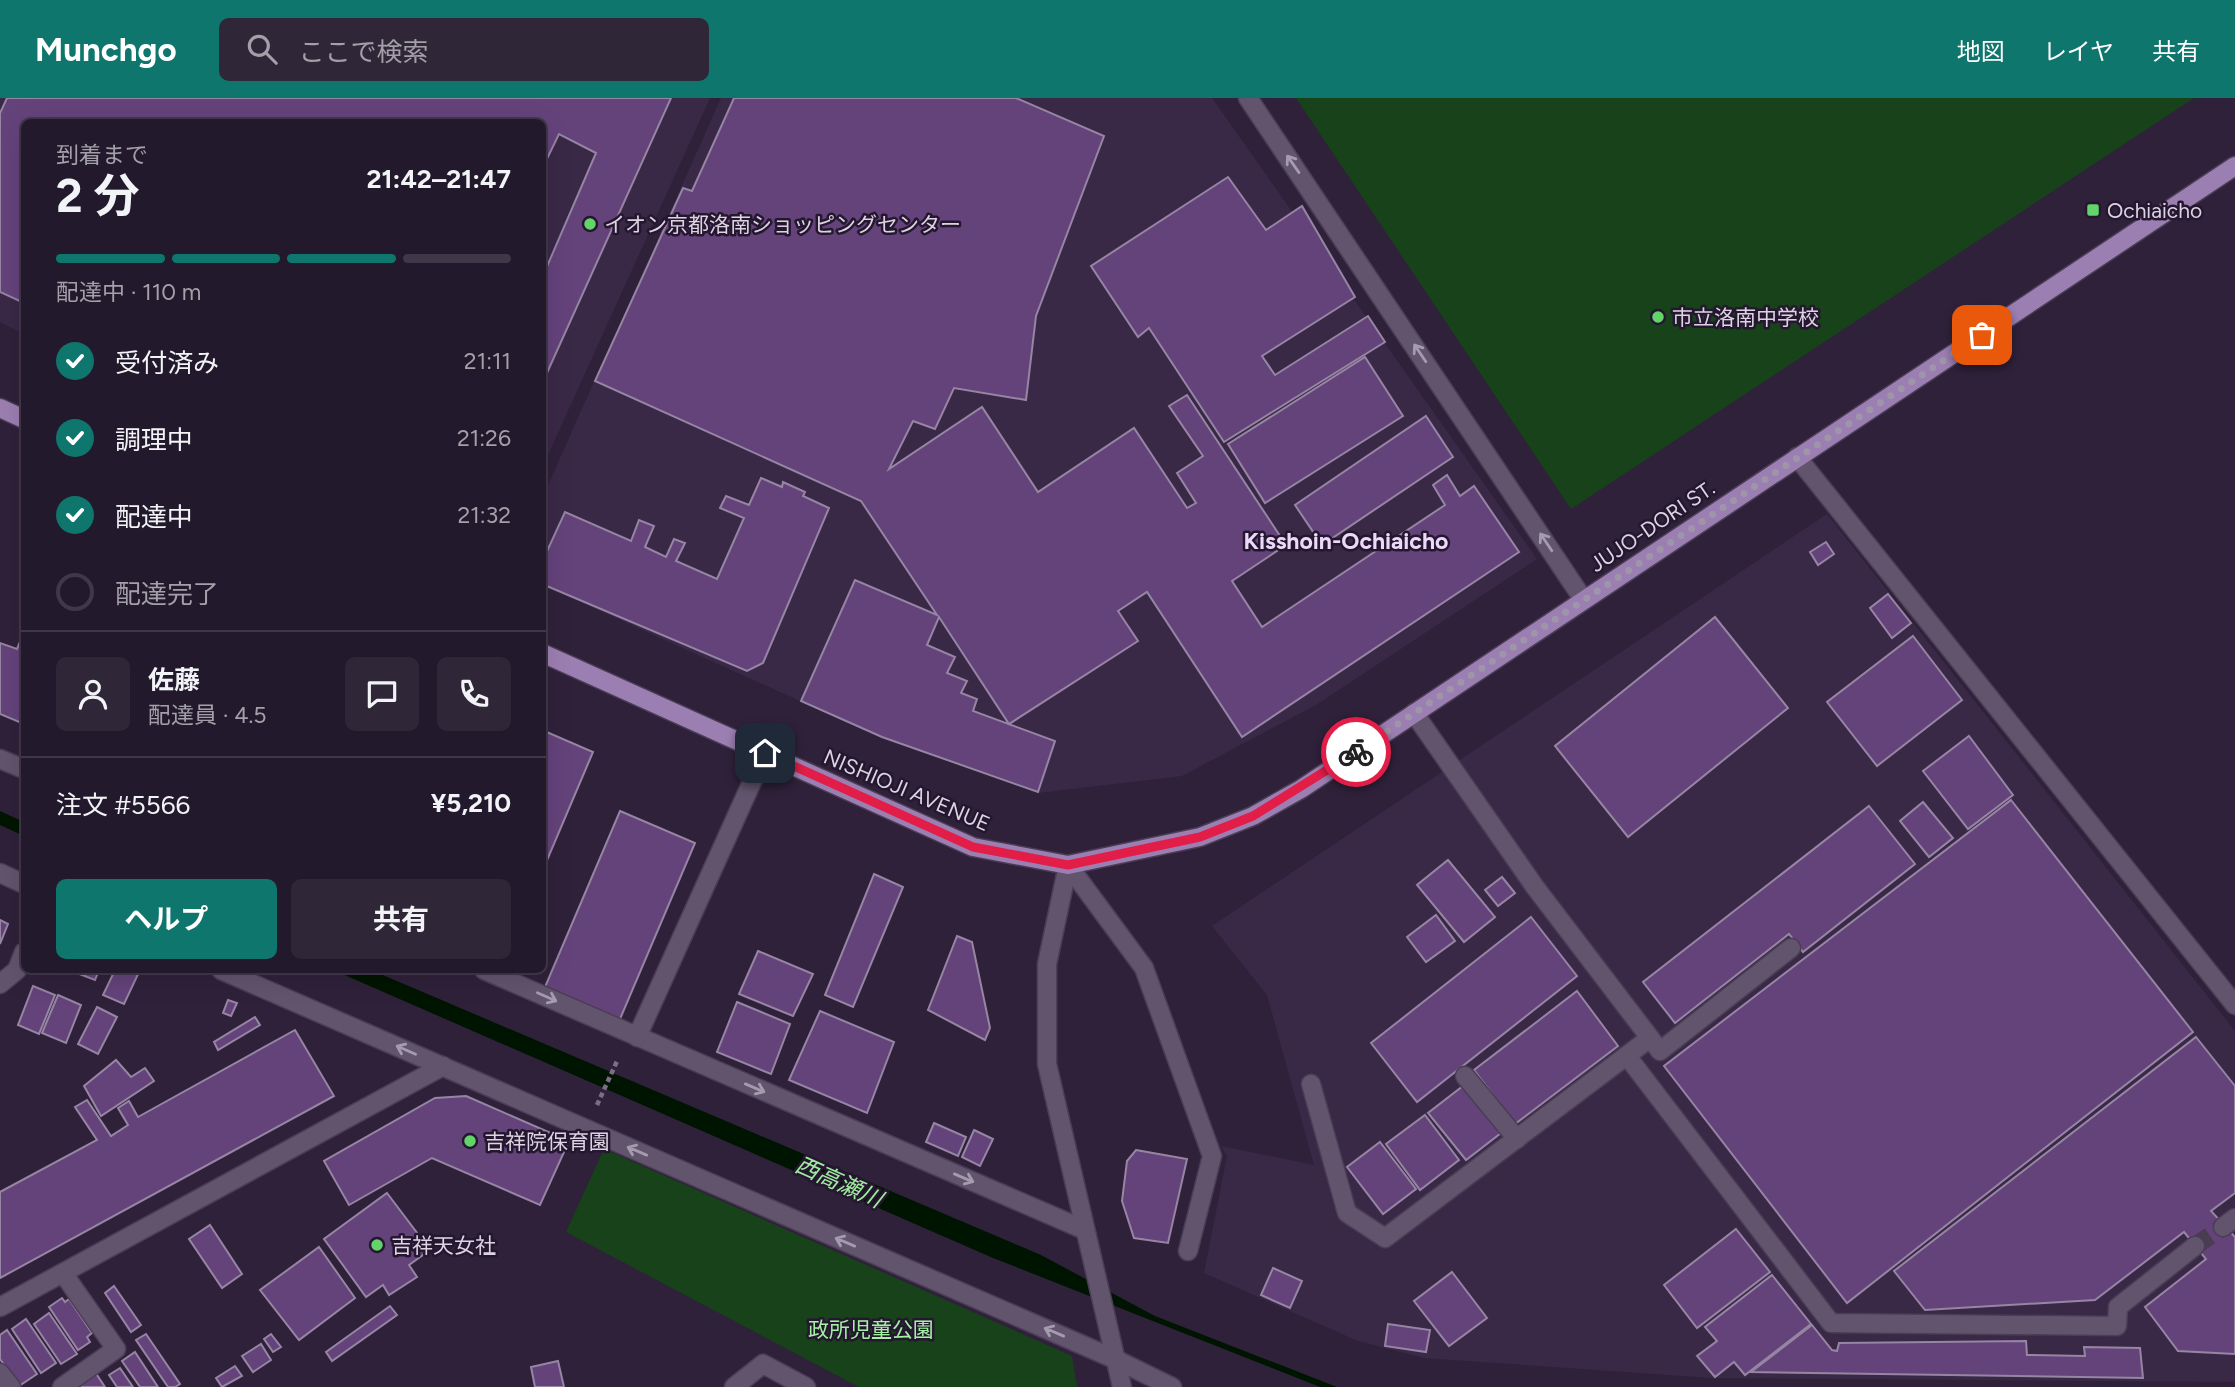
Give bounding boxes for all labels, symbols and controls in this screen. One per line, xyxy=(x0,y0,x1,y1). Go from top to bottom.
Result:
search box xyxy=(219,18,709,81)
text: Munchgo xyxy=(35,30,177,69)
icon: search xyxy=(243,30,281,68)
text: ここで検索 xyxy=(299,36,429,68)
text: 地図 xyxy=(1957,37,2005,66)
text: レイヤ xyxy=(2043,37,2114,66)
text: 共有 xyxy=(2152,37,2200,66)
text: 到着まで xyxy=(56,141,148,169)
one-way arrow xyxy=(1286,155,1300,174)
text: 21:42–21:47 xyxy=(367,163,511,195)
text: 2 分 xyxy=(56,168,140,224)
place label: Ochiaicho xyxy=(2107,198,2202,223)
marker: Ochiaicho xyxy=(2085,202,2101,218)
place label: イオン京都洛南ショッピングセンター xyxy=(604,212,961,237)
marker: イオン京都洛南ショッピングセンター xyxy=(582,216,598,232)
text: 配達中 · 110 m xyxy=(56,278,201,306)
place label: 市立洛南中学校 xyxy=(1672,305,1819,330)
pin xyxy=(1952,305,2012,365)
marker: 市立洛南中学校 xyxy=(1650,309,1666,325)
icon: bag xyxy=(1963,316,2001,354)
icon: check xyxy=(56,342,94,380)
one-way arrow xyxy=(1413,344,1427,363)
text: 受付済み xyxy=(115,347,219,379)
text: 21:11 xyxy=(464,347,511,375)
icon: check xyxy=(56,419,94,457)
text: 調理中 xyxy=(115,424,193,456)
text: 21:26 xyxy=(457,424,511,452)
street label: JUJO-DORI ST. xyxy=(1585,475,1719,577)
icon: check xyxy=(56,496,94,534)
text: 配達中 xyxy=(115,501,193,533)
text: 21:32 xyxy=(457,501,511,529)
district label: Kisshoin-Ochiaicho xyxy=(1244,527,1448,555)
one-way arrow xyxy=(1538,533,1552,553)
text: 配達完了 xyxy=(115,578,219,610)
button: person xyxy=(56,657,130,731)
button: chat xyxy=(345,657,419,731)
button: phone xyxy=(437,657,511,731)
text: 佐藤 xyxy=(148,664,200,696)
text: 配達員 · 4.5 xyxy=(148,701,267,729)
courier xyxy=(1321,717,1391,787)
pin xyxy=(735,723,795,783)
icon: bike xyxy=(1337,733,1375,771)
icon: home xyxy=(746,734,784,772)
street label: NISHIOJI AVENUE xyxy=(820,744,994,836)
text: ¥5,210 xyxy=(431,787,511,819)
text: 注文 #5566 xyxy=(56,789,190,821)
button: ヘルプ xyxy=(56,879,277,959)
button: 共有 xyxy=(291,879,511,959)
one-way arrow xyxy=(536,991,557,1004)
one-way arrow xyxy=(396,1043,417,1056)
one-way arrow xyxy=(744,1082,766,1095)
place label: 吉祥院保育園 xyxy=(484,1129,610,1154)
marker: 吉祥院保育園 xyxy=(462,1133,478,1149)
one-way arrow xyxy=(626,1144,648,1157)
water label: 西高瀬川 xyxy=(791,1151,889,1215)
one-way arrow xyxy=(953,1172,974,1185)
place label: 吉祥天女社 xyxy=(391,1233,496,1258)
one-way arrow xyxy=(835,1235,857,1248)
marker: 吉祥天女社 xyxy=(369,1237,385,1253)
park label: 政所児童公園 xyxy=(808,1317,934,1342)
one-way arrow xyxy=(1044,1325,1065,1338)

